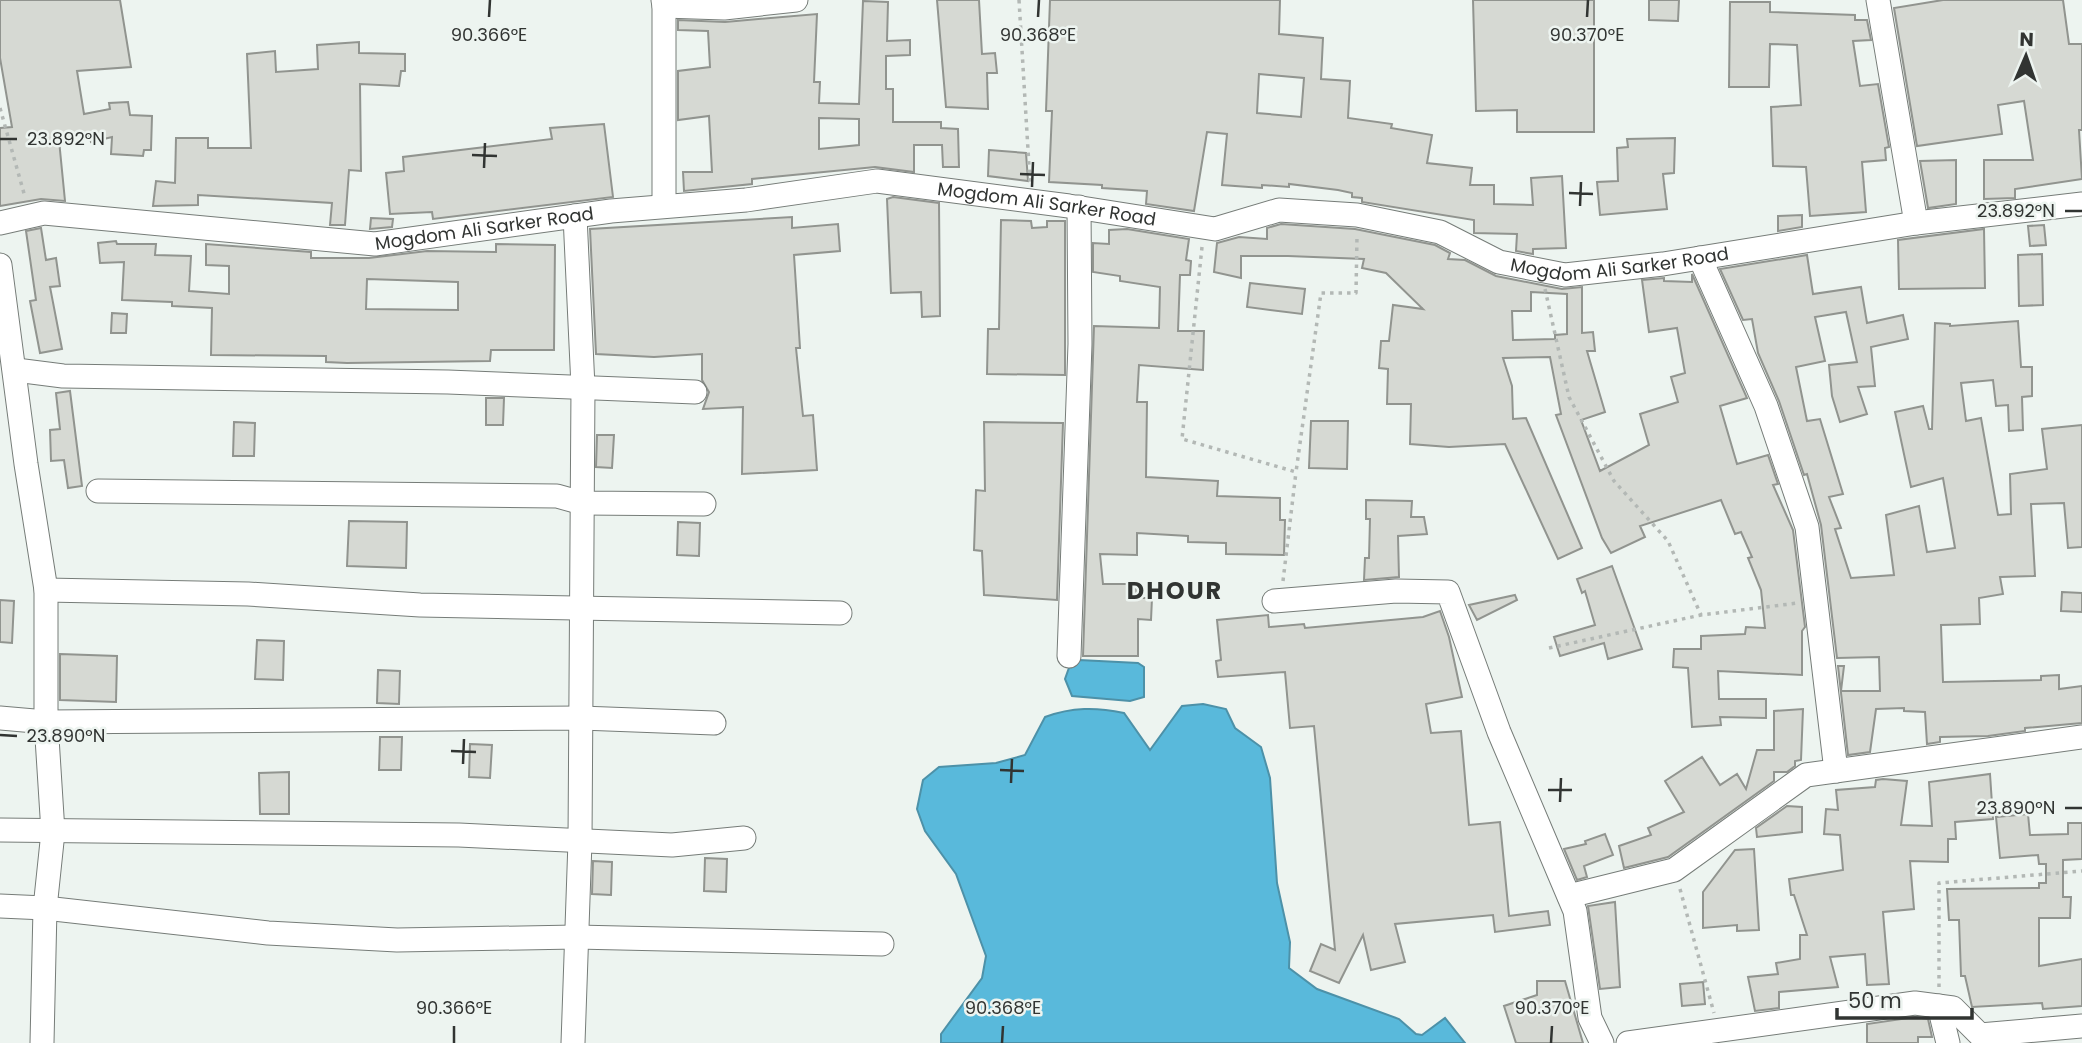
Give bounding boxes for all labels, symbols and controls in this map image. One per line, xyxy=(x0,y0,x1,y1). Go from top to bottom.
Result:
north arrow xyxy=(1991,21,2061,91)
text: 90.366°E xyxy=(451,22,527,47)
text: 90.368°E xyxy=(1000,22,1076,47)
text: 90.370°E xyxy=(1550,22,1624,47)
text: N xyxy=(2019,26,2034,53)
text: 23.892°N xyxy=(27,126,105,151)
street label: Mogdom Ali Sarker Road xyxy=(936,176,1158,232)
text: 23.892°N xyxy=(1977,198,2055,223)
street label: Mogdom Ali Sarker Road xyxy=(373,201,595,256)
street label: Mogdom Ali Sarker Road xyxy=(1508,241,1730,287)
district label: DHOUR xyxy=(1127,574,1223,607)
text: 23.890°N xyxy=(27,723,105,748)
text: 23.890°N xyxy=(1977,795,2055,820)
scale bar xyxy=(1837,976,1972,1020)
text: 50 m xyxy=(1848,986,1902,1015)
text: 90.366°E xyxy=(416,995,492,1020)
text: 90.368°E xyxy=(965,995,1041,1020)
text: 90.370°E xyxy=(1515,995,1589,1020)

